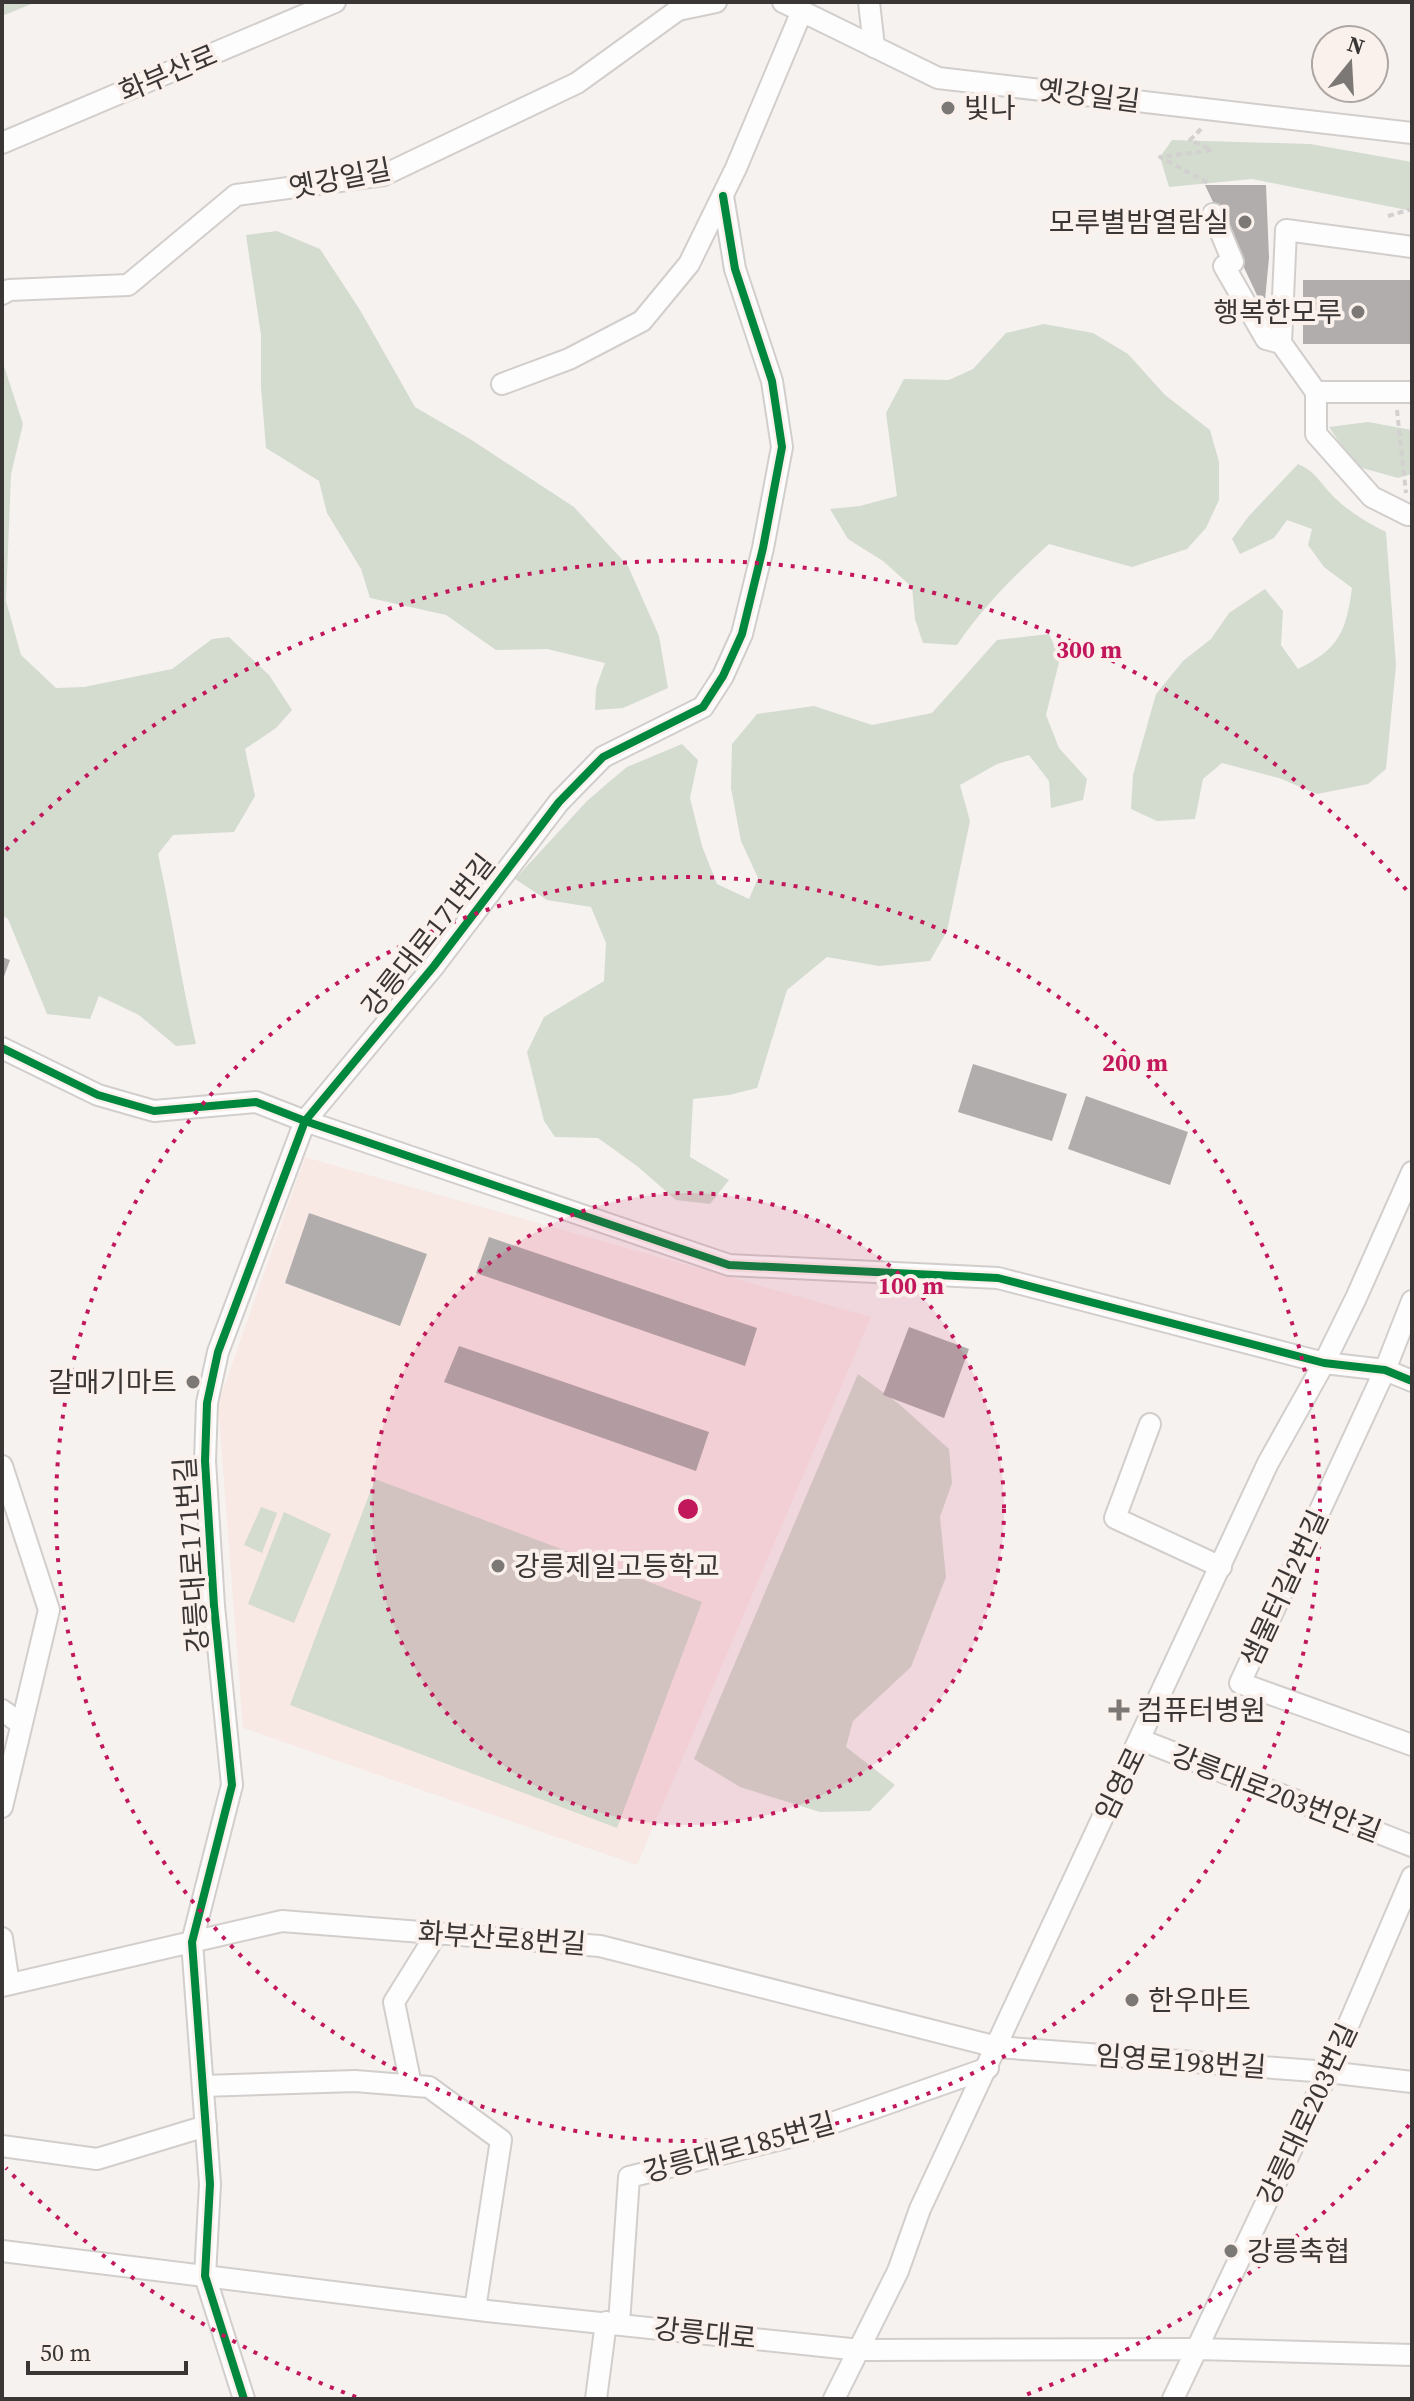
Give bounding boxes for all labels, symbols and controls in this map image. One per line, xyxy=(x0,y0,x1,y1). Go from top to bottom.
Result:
north arrow xyxy=(1310,24,1390,104)
text: N xyxy=(1344,28,1368,62)
street label: 화부산로 xyxy=(113,35,223,111)
street label: 옛강일길 xyxy=(1036,70,1142,120)
place label: 빛나 xyxy=(964,89,1016,127)
marker: 빛나 xyxy=(939,99,957,117)
street label: 옛강일길 xyxy=(286,150,394,206)
place label: 모루별밤열람실 xyxy=(1049,203,1229,241)
marker: 모루별밤열람실 xyxy=(1236,213,1254,231)
place label: 행복한모루 xyxy=(1213,293,1342,331)
marker: 행복한모루 xyxy=(1349,303,1367,321)
text: 300 m xyxy=(1056,633,1122,666)
street label: 강릉대로171번길 xyxy=(353,846,503,1024)
text: 200 m xyxy=(1102,1046,1168,1079)
text: 100 m xyxy=(878,1269,944,1302)
place label: 갈매기마트 xyxy=(48,1363,177,1401)
marker: 갈매기마트 xyxy=(184,1373,202,1391)
street label: 강릉대로171번길 xyxy=(165,1456,217,1654)
centre of rings xyxy=(674,1495,702,1523)
street label: 샘물터길2번길 xyxy=(1231,1504,1337,1672)
place label: 강릉제일고등학교 xyxy=(514,1547,720,1585)
marker: 강릉제일고등학교 xyxy=(489,1557,507,1575)
place label: 컴퓨터병원 xyxy=(1137,1691,1266,1729)
marker: 컴퓨터병원 xyxy=(1108,1699,1130,1721)
street label: 강릉대로203번안길 xyxy=(1165,1735,1387,1851)
street label: 임영로 xyxy=(1086,1741,1154,1827)
street label: 화부산로8번길 xyxy=(417,1913,587,1963)
place label: 한우마트 xyxy=(1148,1981,1251,2019)
marker: 한우마트 xyxy=(1123,1991,1141,2009)
street label: 강릉대로203번길 xyxy=(1248,2017,1366,2211)
street label: 임영로198번길 xyxy=(1094,2036,1268,2086)
street label: 강릉대로185번길 xyxy=(639,2103,839,2191)
place label: 강릉축협 xyxy=(1247,2232,1350,2270)
marker: 강릉축협 xyxy=(1222,2242,1240,2260)
street label: 강릉대로 xyxy=(652,2309,758,2357)
scale bar xyxy=(28,2325,186,2375)
text: 50 m xyxy=(40,2336,91,2369)

